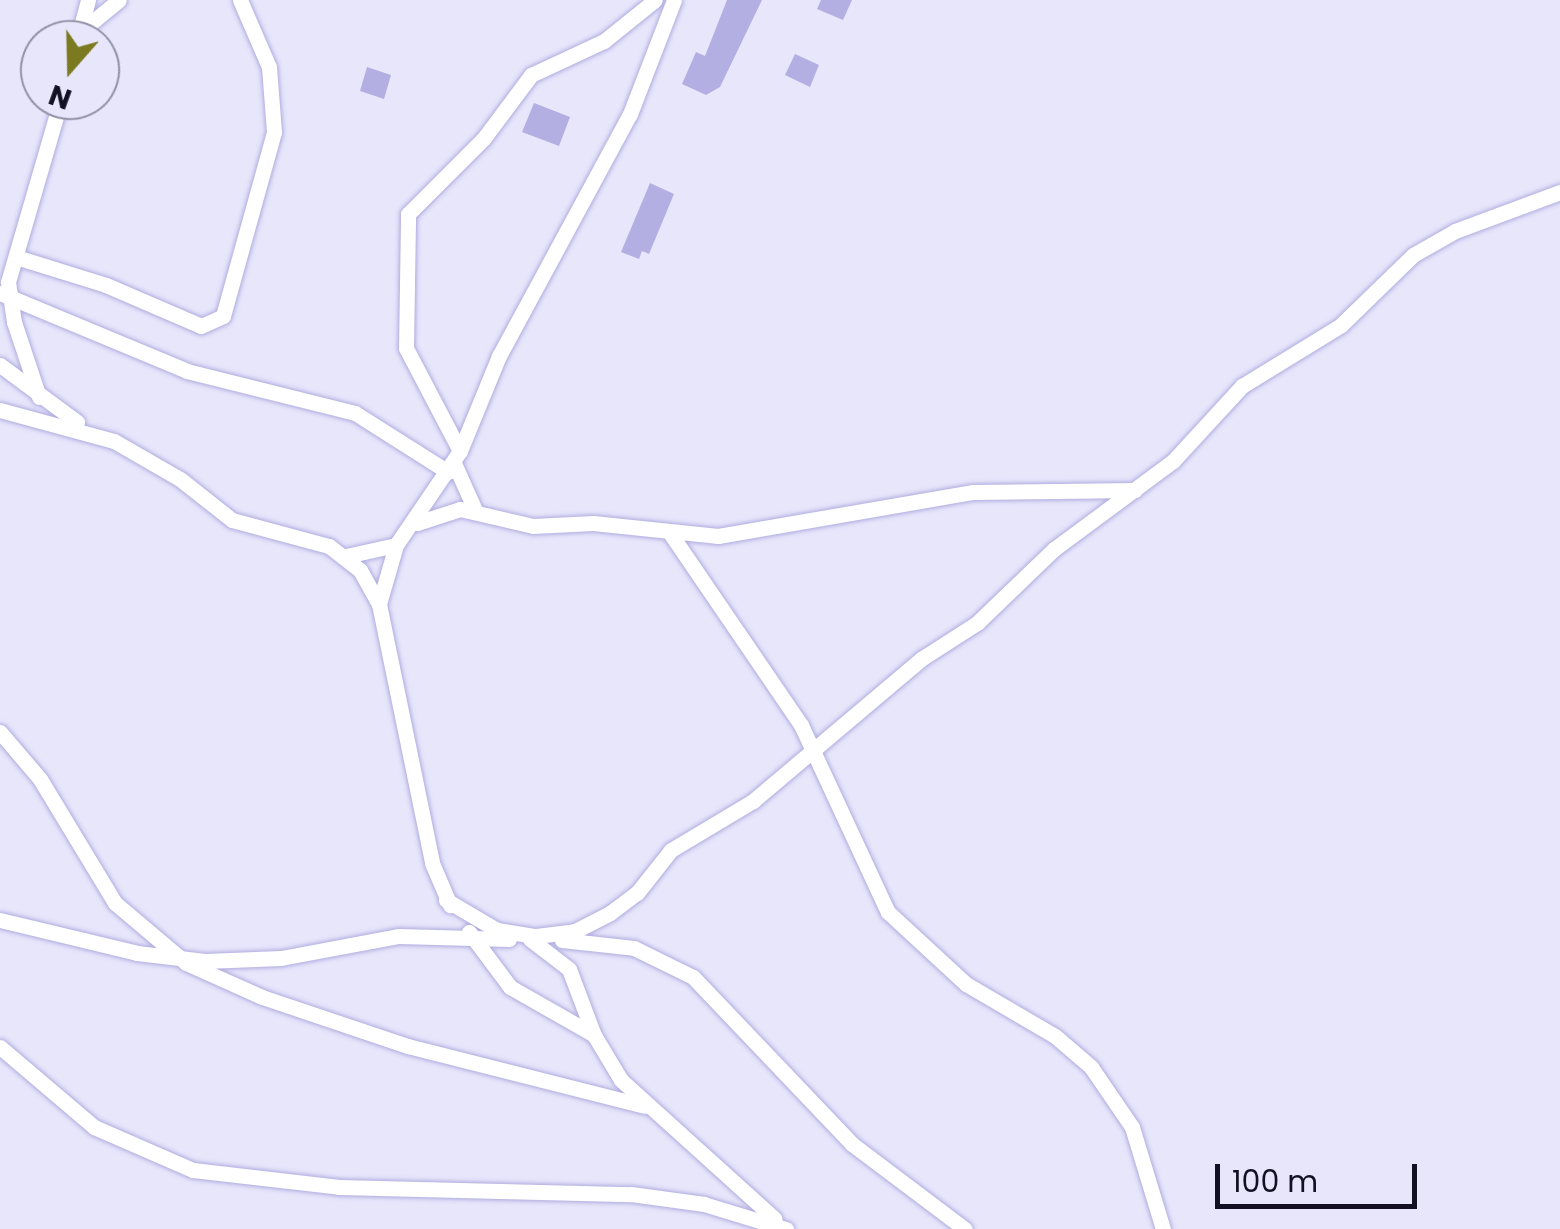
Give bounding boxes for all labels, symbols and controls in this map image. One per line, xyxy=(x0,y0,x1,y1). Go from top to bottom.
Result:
north arrow xyxy=(20,20,120,120)
text: N xyxy=(44,75,77,119)
scale bar xyxy=(1220,1144,1422,1206)
text: 100 m xyxy=(1232,1160,1318,1203)

